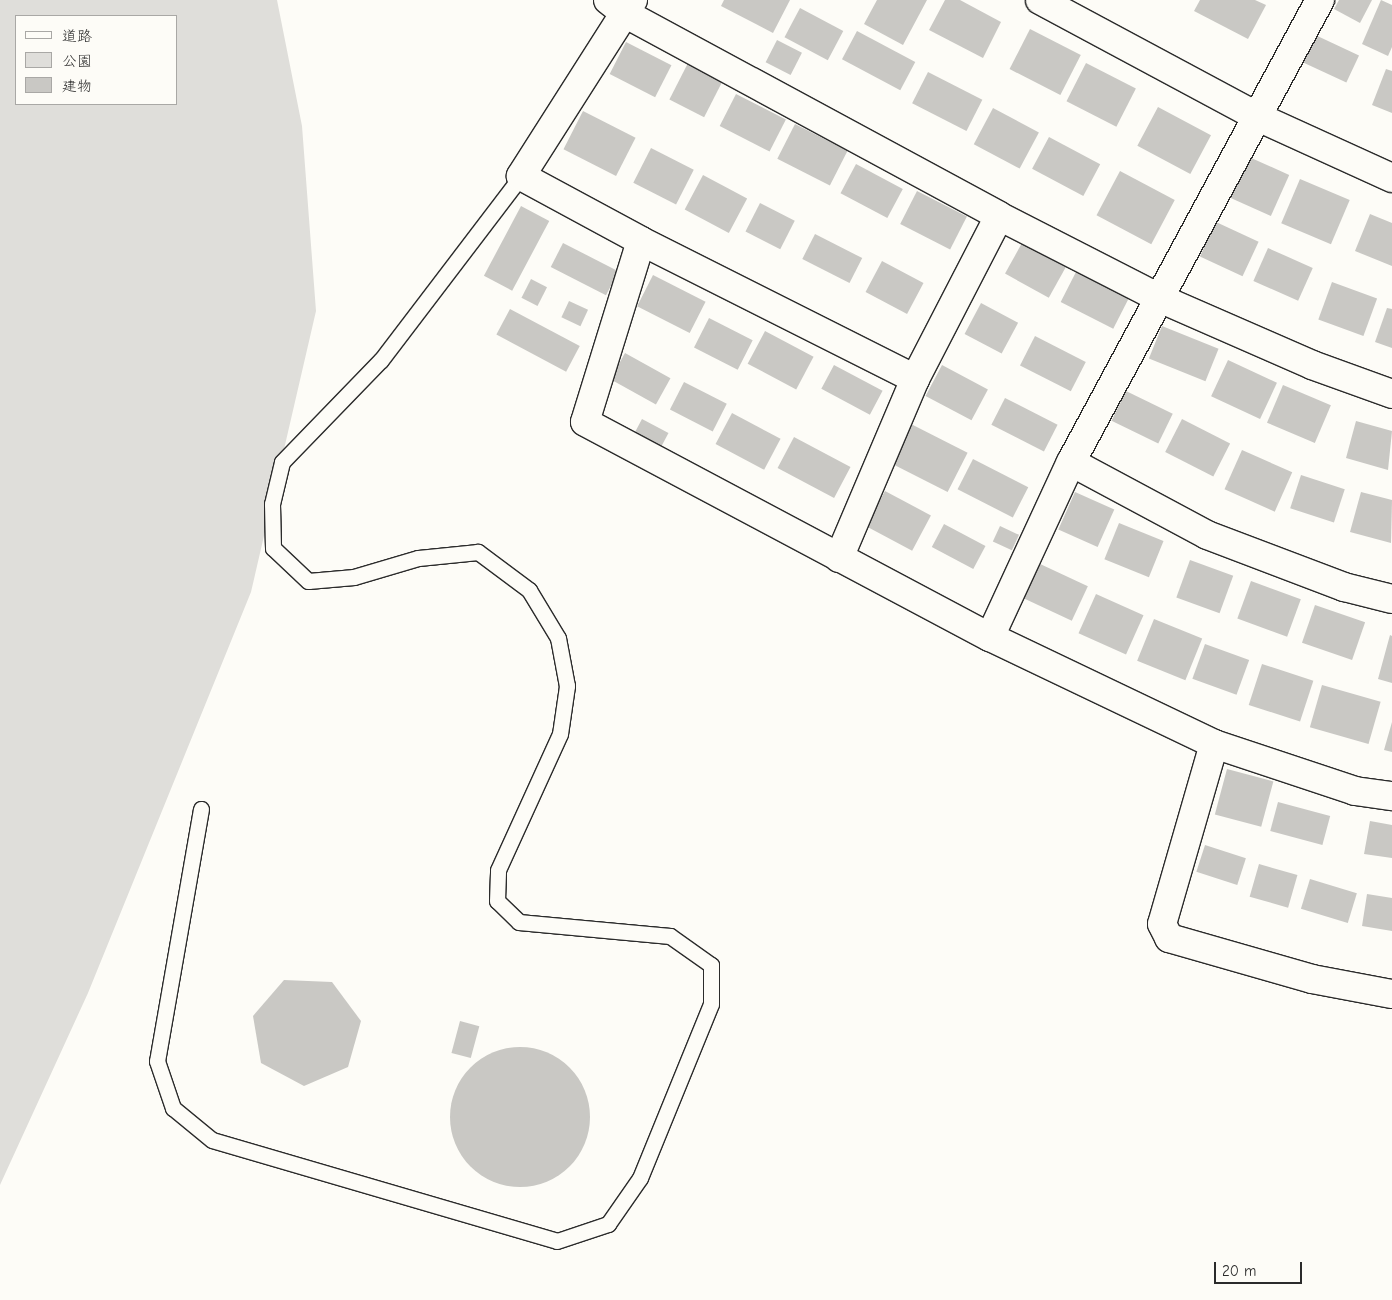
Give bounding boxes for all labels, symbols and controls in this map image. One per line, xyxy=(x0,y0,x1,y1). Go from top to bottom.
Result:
legend xyxy=(15,15,178,105)
text: 道路 xyxy=(62,27,92,45)
text: 公園 xyxy=(62,52,92,70)
text: 建物 xyxy=(62,77,92,95)
scale bar xyxy=(1217,1252,1304,1284)
text: 20 m xyxy=(1222,1262,1256,1280)

